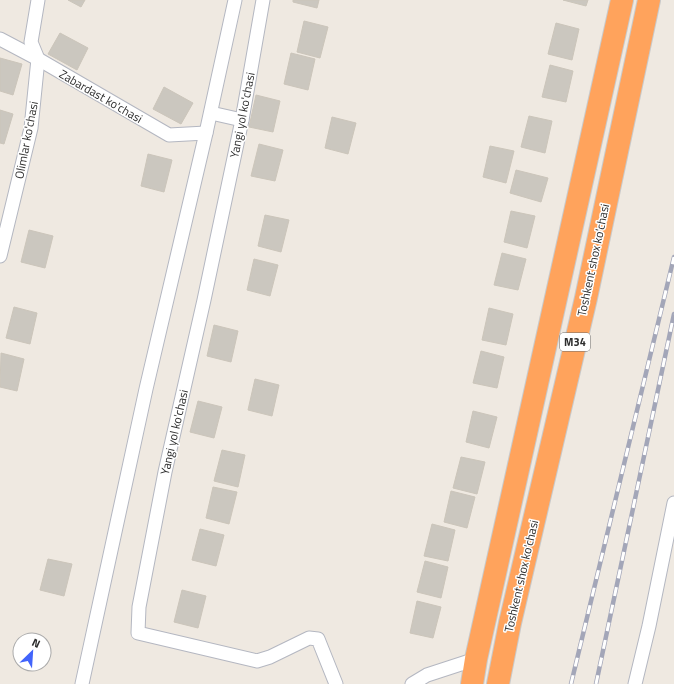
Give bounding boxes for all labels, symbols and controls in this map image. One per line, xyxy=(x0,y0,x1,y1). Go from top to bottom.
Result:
street label: Zabardast ko'chasi xyxy=(56,64,146,128)
street label: Yangi yol ko'chasi xyxy=(224,71,260,159)
street label: Olimlar ko'chasi xyxy=(9,99,43,181)
street label: Toshkent shox ko'chasi xyxy=(572,202,614,318)
road number: M34 xyxy=(560,333,590,351)
street label: Yangi yol ko'chasi xyxy=(155,387,193,477)
street label: Toshkent shox ko'chasi xyxy=(499,518,543,634)
north arrow xyxy=(12,632,52,672)
text: N xyxy=(29,634,43,652)

